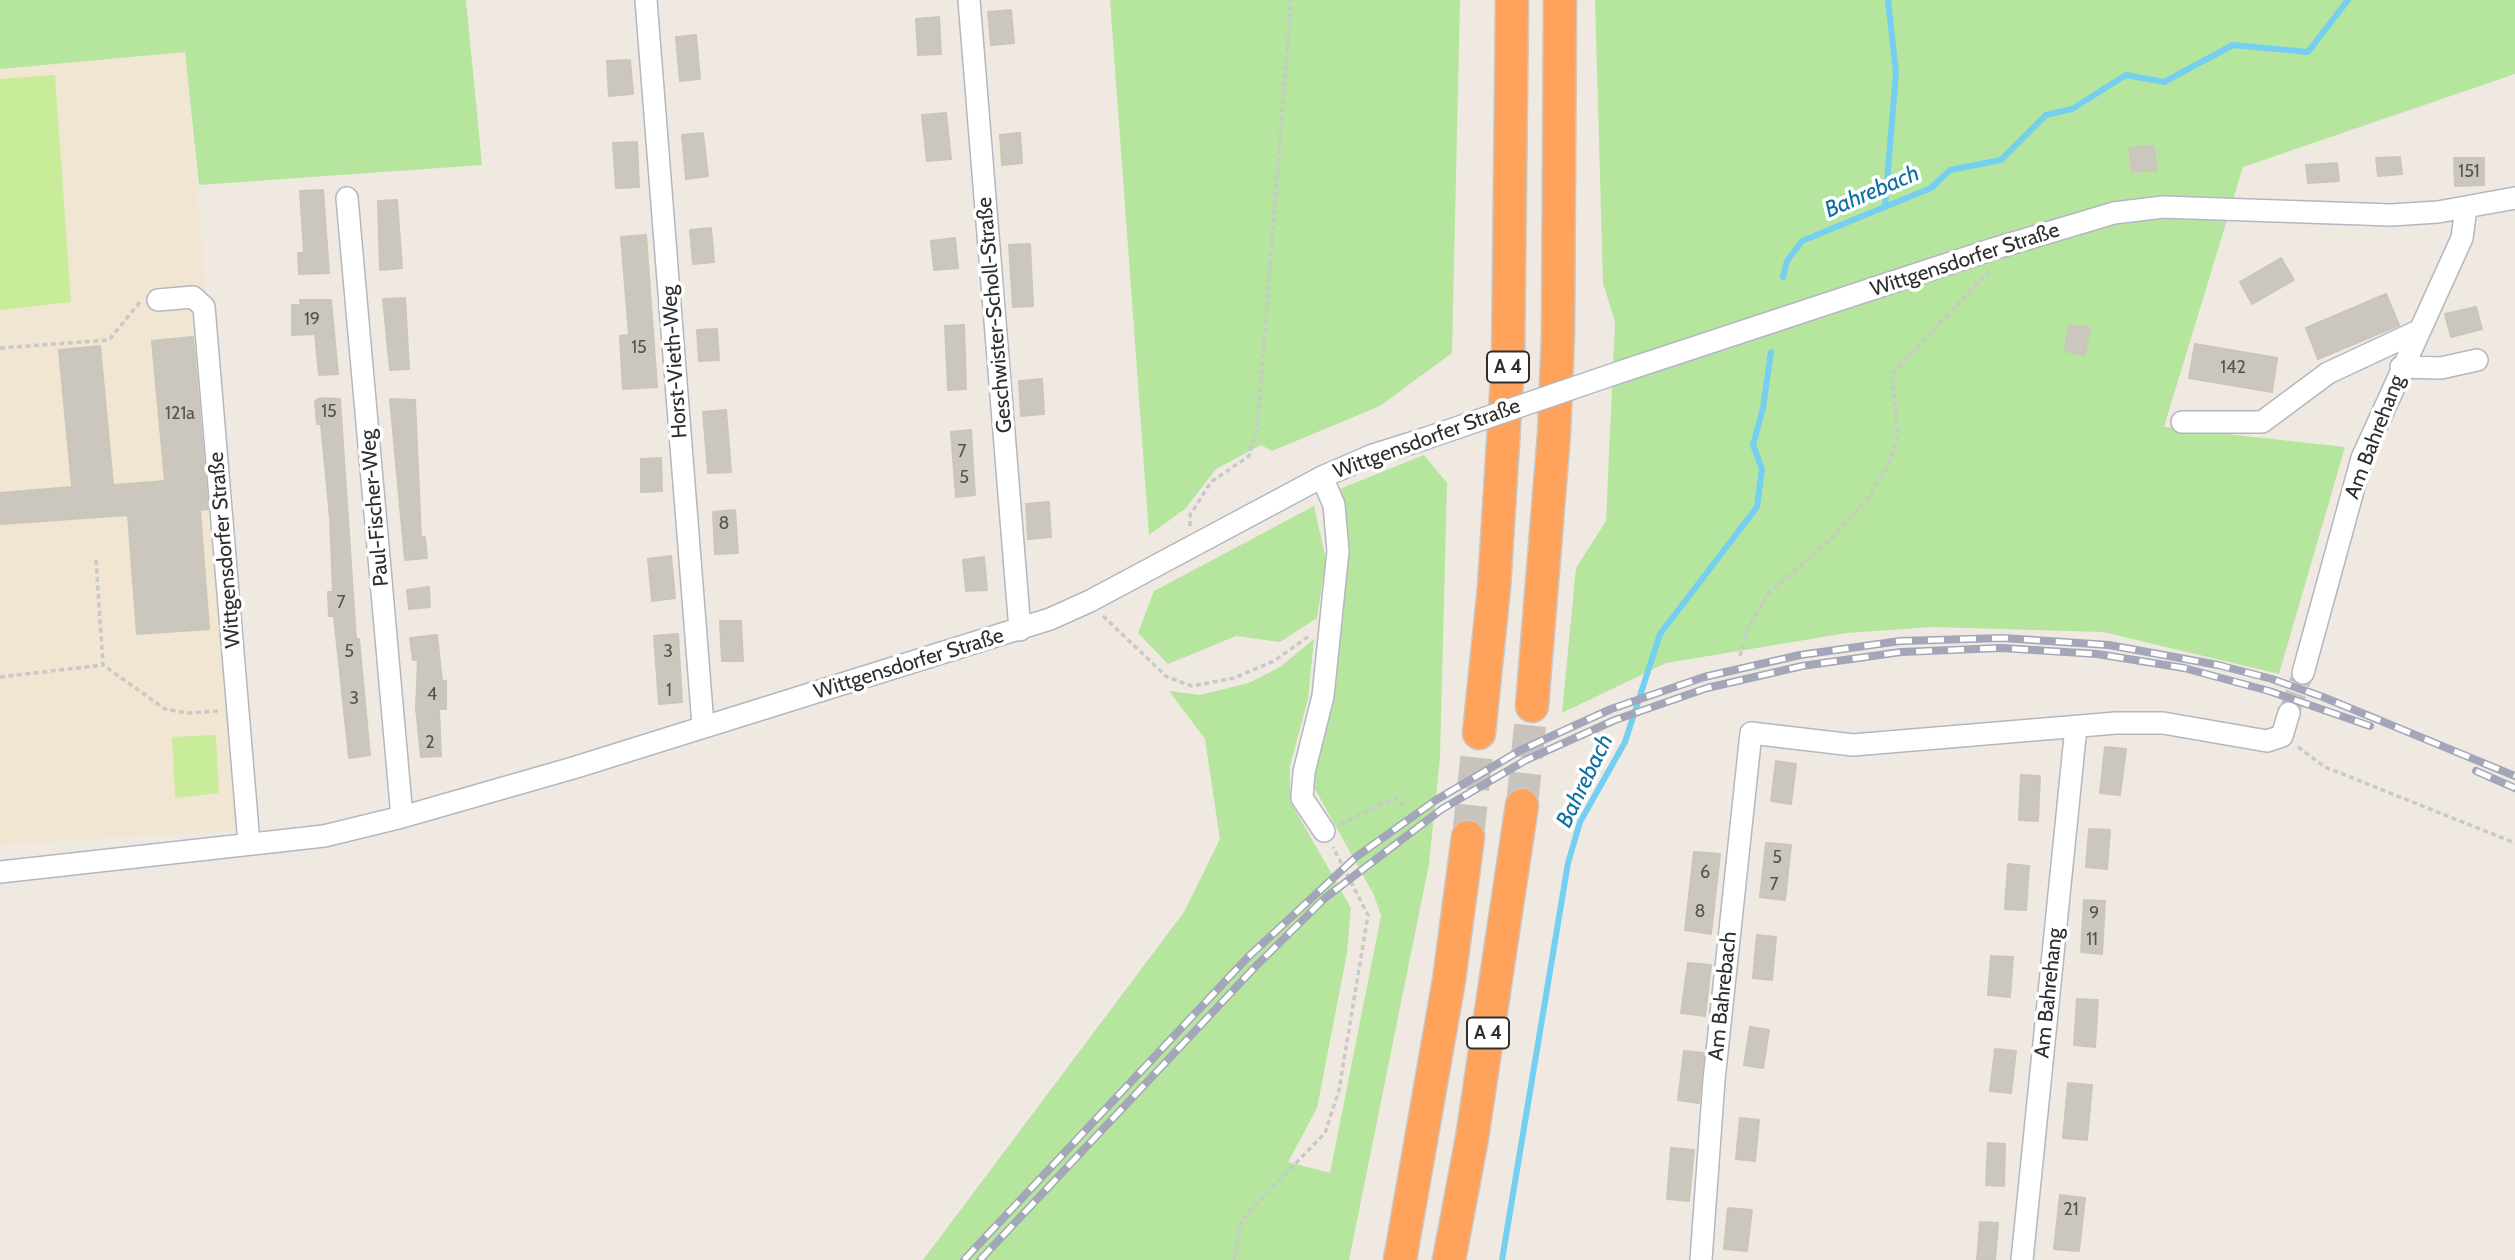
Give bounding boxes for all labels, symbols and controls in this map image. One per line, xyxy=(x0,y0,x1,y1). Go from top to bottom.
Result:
water label: Bahrebach xyxy=(1821,160,1923,224)
house number: 151 xyxy=(2458,161,2480,183)
street label: Geschwister-Scholl-Straße xyxy=(972,196,1018,434)
street label: Wittgensdorfer Straße xyxy=(1867,218,2063,302)
street label: Horst-Vieth-Weg xyxy=(657,285,693,439)
house number: 19 xyxy=(304,309,320,331)
house number: 15 xyxy=(631,337,647,359)
road number: A 4 xyxy=(1487,352,1529,382)
house number: 142 xyxy=(2220,357,2246,379)
street label: Am Bahrehang xyxy=(2340,371,2410,503)
street label: Wittgensdorfer Straße xyxy=(1330,393,1524,485)
house number: 15 xyxy=(321,401,337,423)
house number: 121a xyxy=(165,403,195,425)
street label: Paul-Fischer-Weg xyxy=(356,428,394,588)
house number: 7 xyxy=(957,441,967,463)
street label: Wittgensdorfer Straße xyxy=(204,451,246,649)
house number: 5 xyxy=(959,467,969,489)
house number: 8 xyxy=(719,513,729,535)
house number: 7 xyxy=(336,592,346,614)
street label: Wittgensdorfer Straße xyxy=(811,623,1007,705)
house number: 5 xyxy=(344,641,354,663)
house number: 3 xyxy=(663,641,673,663)
house number: 1 xyxy=(666,680,672,702)
house number: 4 xyxy=(427,684,437,706)
house number: 3 xyxy=(349,688,359,710)
water label: Bahrebach xyxy=(1551,730,1619,832)
house number: 2 xyxy=(425,732,435,754)
house number: 5 xyxy=(1772,847,1782,869)
house number: 6 xyxy=(1700,862,1710,884)
house number: 7 xyxy=(1769,874,1779,896)
house number: 8 xyxy=(1695,901,1705,923)
house number: 9 xyxy=(2089,903,2099,925)
street label: Am Bahrehang xyxy=(2030,927,2068,1059)
house number: 11 xyxy=(2086,929,2098,951)
street label: Am Bahrebach xyxy=(1704,930,1742,1062)
road number: A 4 xyxy=(1467,1018,1509,1049)
house number: 21 xyxy=(2063,1199,2079,1221)

